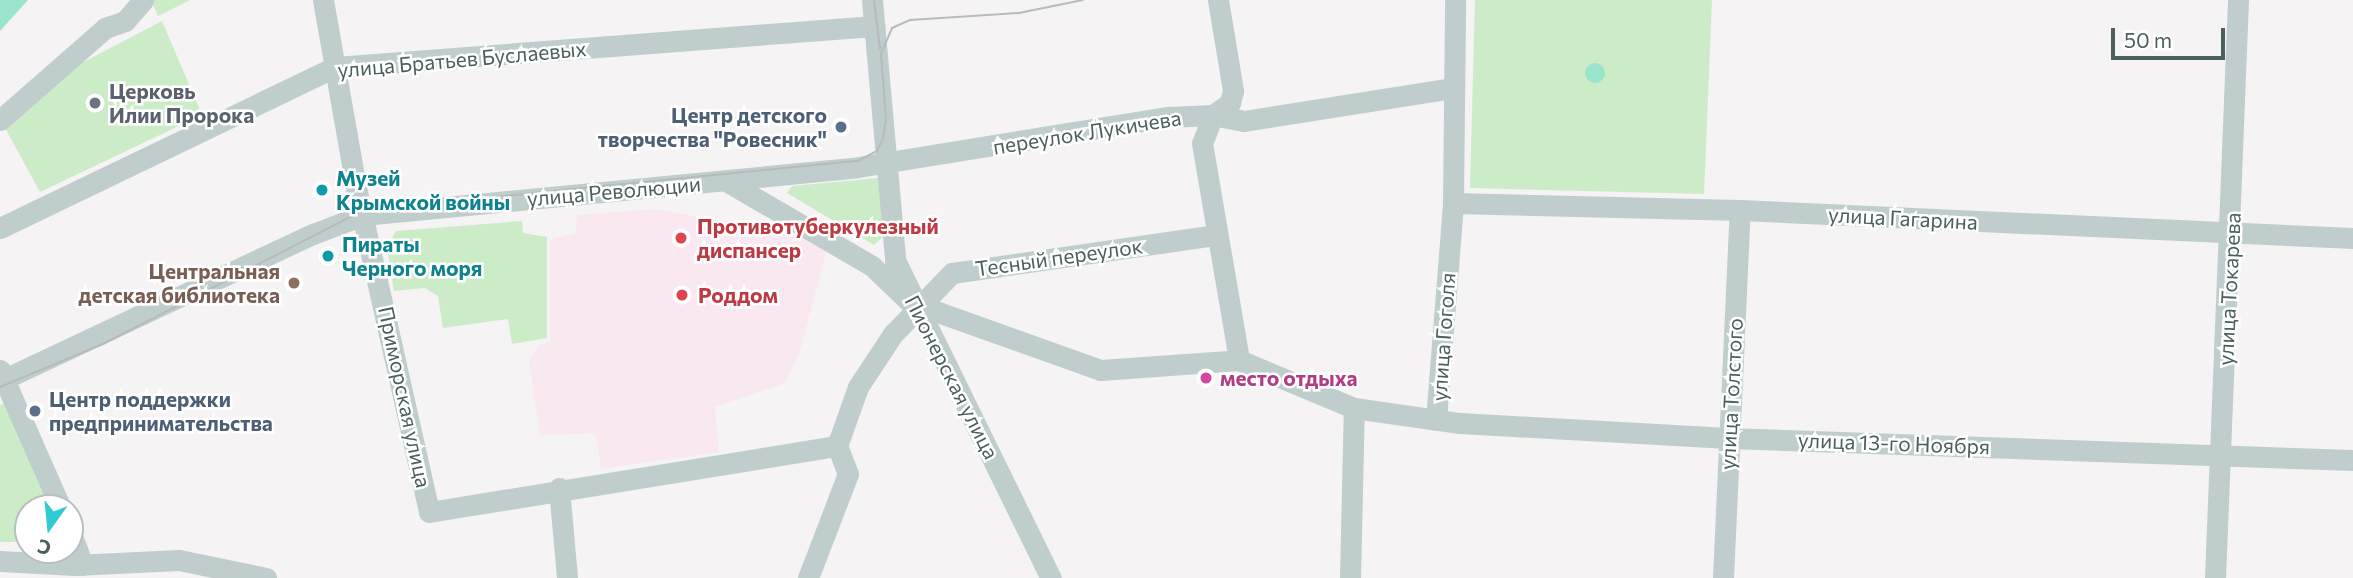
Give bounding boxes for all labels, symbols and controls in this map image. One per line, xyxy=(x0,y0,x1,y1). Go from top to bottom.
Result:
scale bar xyxy=(2115,14,2229,58)
text: 50 m xyxy=(2124,27,2172,52)
street label: улица Братьев Буслаевых xyxy=(336,36,588,82)
place label: Церковь Илии Пророка xyxy=(109,78,254,128)
marker: Церковь Илии Пророка xyxy=(87,95,103,111)
place label: Центр детского творчества "Ровесник" xyxy=(598,102,827,152)
street label: переулок Лукичева xyxy=(991,105,1183,159)
marker: Центр детского творчества "Ровесник" xyxy=(833,119,849,135)
place label: Музей Крымской войны xyxy=(336,165,510,215)
street label: улица Революции xyxy=(526,171,702,211)
marker: Музей Крымской войны xyxy=(314,182,330,198)
street label: улица Гагарина xyxy=(1828,202,1978,234)
street label: улица Токарева xyxy=(2212,212,2246,366)
place label: Противотуберкулезный диспансер xyxy=(697,213,939,263)
marker: Противотуберкулезный диспансер xyxy=(671,228,691,248)
place label: Пираты Черного моря xyxy=(342,231,482,281)
street label: Тесный переулок xyxy=(974,233,1144,281)
marker: Пираты Черного моря xyxy=(320,248,336,264)
place label: Центральная детская библиотека xyxy=(79,258,280,308)
street label: улица Гоголя xyxy=(1426,272,1460,402)
marker: Центральная детская библиотека xyxy=(286,275,302,291)
place label: Роддом xyxy=(698,282,778,308)
marker: Роддом xyxy=(672,285,692,305)
street label: Пионерская улица xyxy=(900,291,1004,463)
street label: Приморская улица xyxy=(373,304,437,490)
street label: улица Толстого xyxy=(1714,317,1748,471)
place label: место отдыха xyxy=(1220,365,1358,391)
marker: место отдыха xyxy=(1198,370,1214,386)
place label: Центр поддержки предпринимательства xyxy=(49,386,273,436)
marker: Центр поддержки предпринимательства xyxy=(27,403,43,419)
street label: улица 13-го Ноября xyxy=(1797,427,1991,459)
north arrow xyxy=(14,494,84,564)
text: С xyxy=(35,535,53,561)

